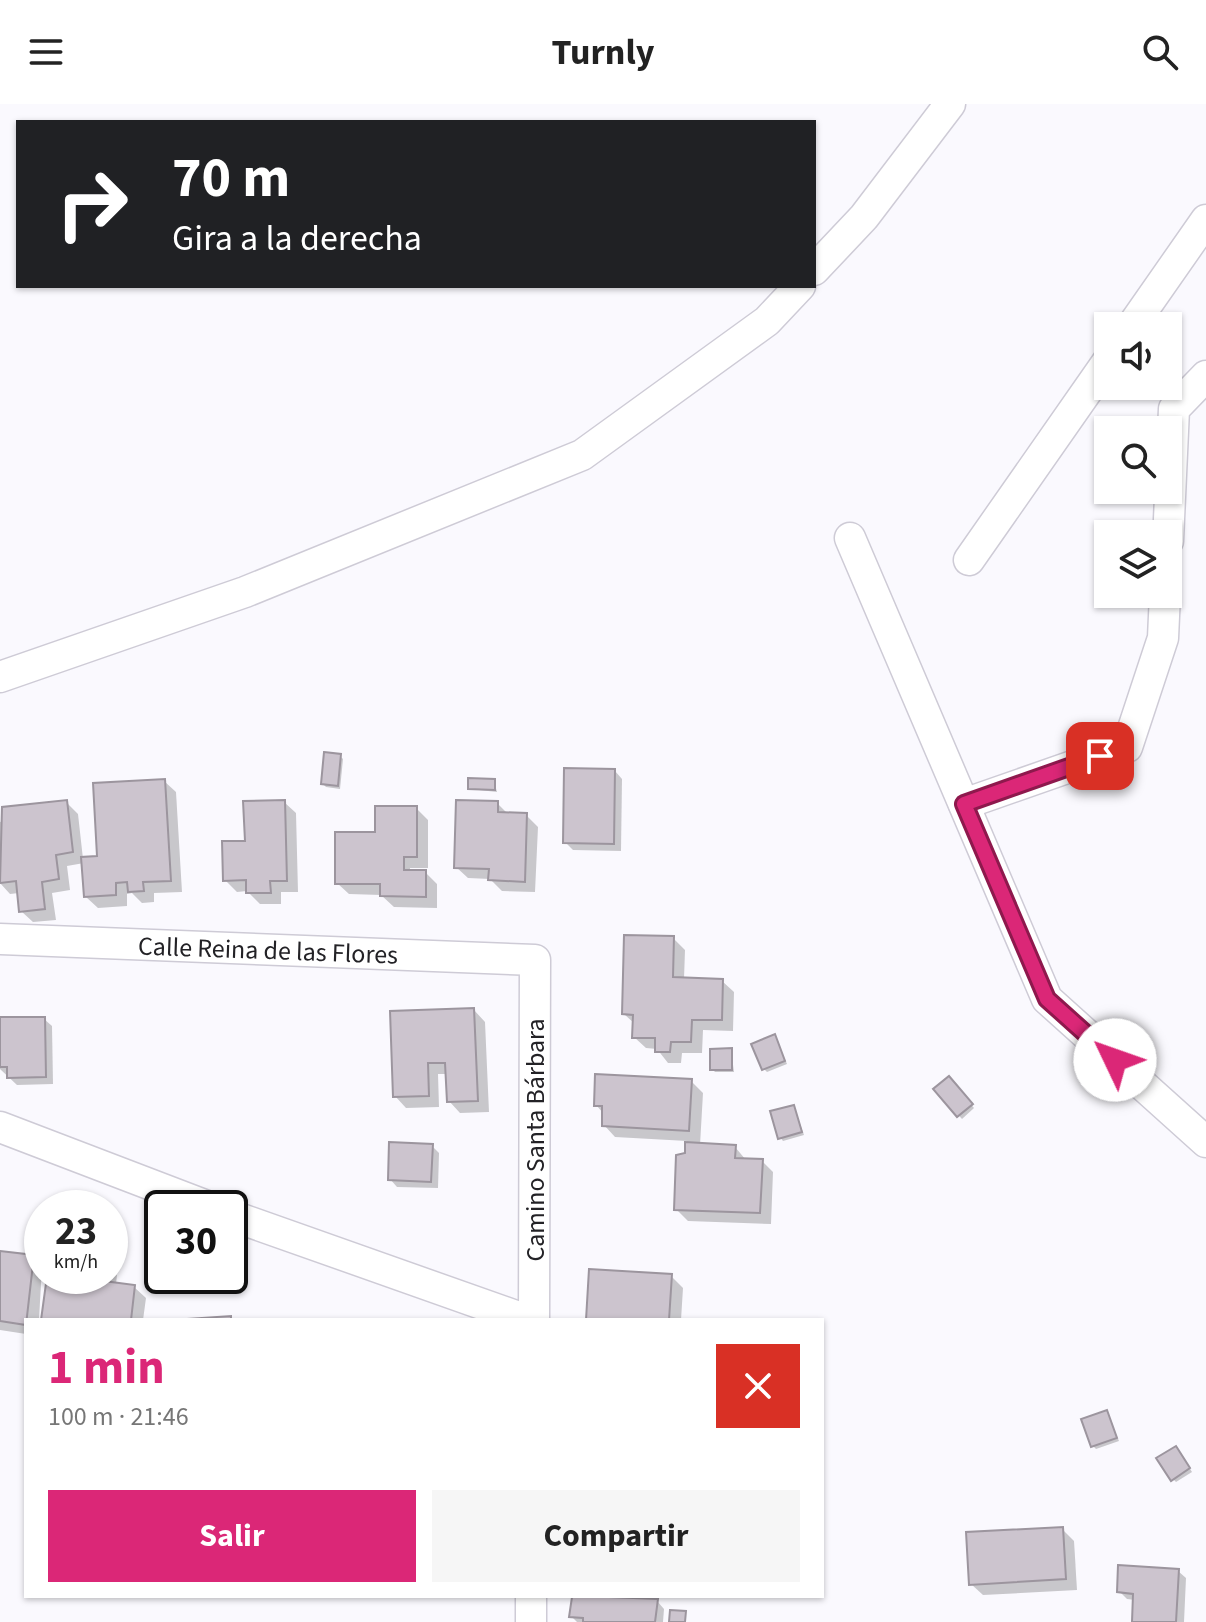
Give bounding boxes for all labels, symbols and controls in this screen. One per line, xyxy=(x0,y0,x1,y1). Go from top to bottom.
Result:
text: Turnly xyxy=(552,27,654,78)
icon: menu xyxy=(24,30,68,74)
icon: search xyxy=(1138,30,1182,74)
text: 70 m xyxy=(172,139,290,218)
icon: right xyxy=(40,152,144,256)
text: Gira a la derecha xyxy=(172,213,422,264)
map controls xyxy=(1094,312,1182,608)
button: sound xyxy=(1094,312,1182,400)
button: search xyxy=(1094,416,1182,504)
button: layers xyxy=(1094,520,1182,608)
pin xyxy=(1066,722,1134,790)
icon: arrive xyxy=(1078,734,1122,778)
street label: Calle Reina de las Flores xyxy=(137,927,399,974)
street label: Camino Santa Bárbara xyxy=(517,1018,554,1262)
position arrow xyxy=(1073,1018,1157,1102)
speed limit sign: 30 xyxy=(144,1190,248,1294)
text: 23 xyxy=(55,1203,97,1260)
text: km/h xyxy=(54,1248,98,1276)
text: 1 min xyxy=(48,1334,165,1402)
button: close xyxy=(716,1344,800,1428)
text: 100 m · 21:46 xyxy=(48,1398,189,1435)
button: Salir xyxy=(48,1490,416,1582)
button: Compartir xyxy=(432,1490,800,1582)

